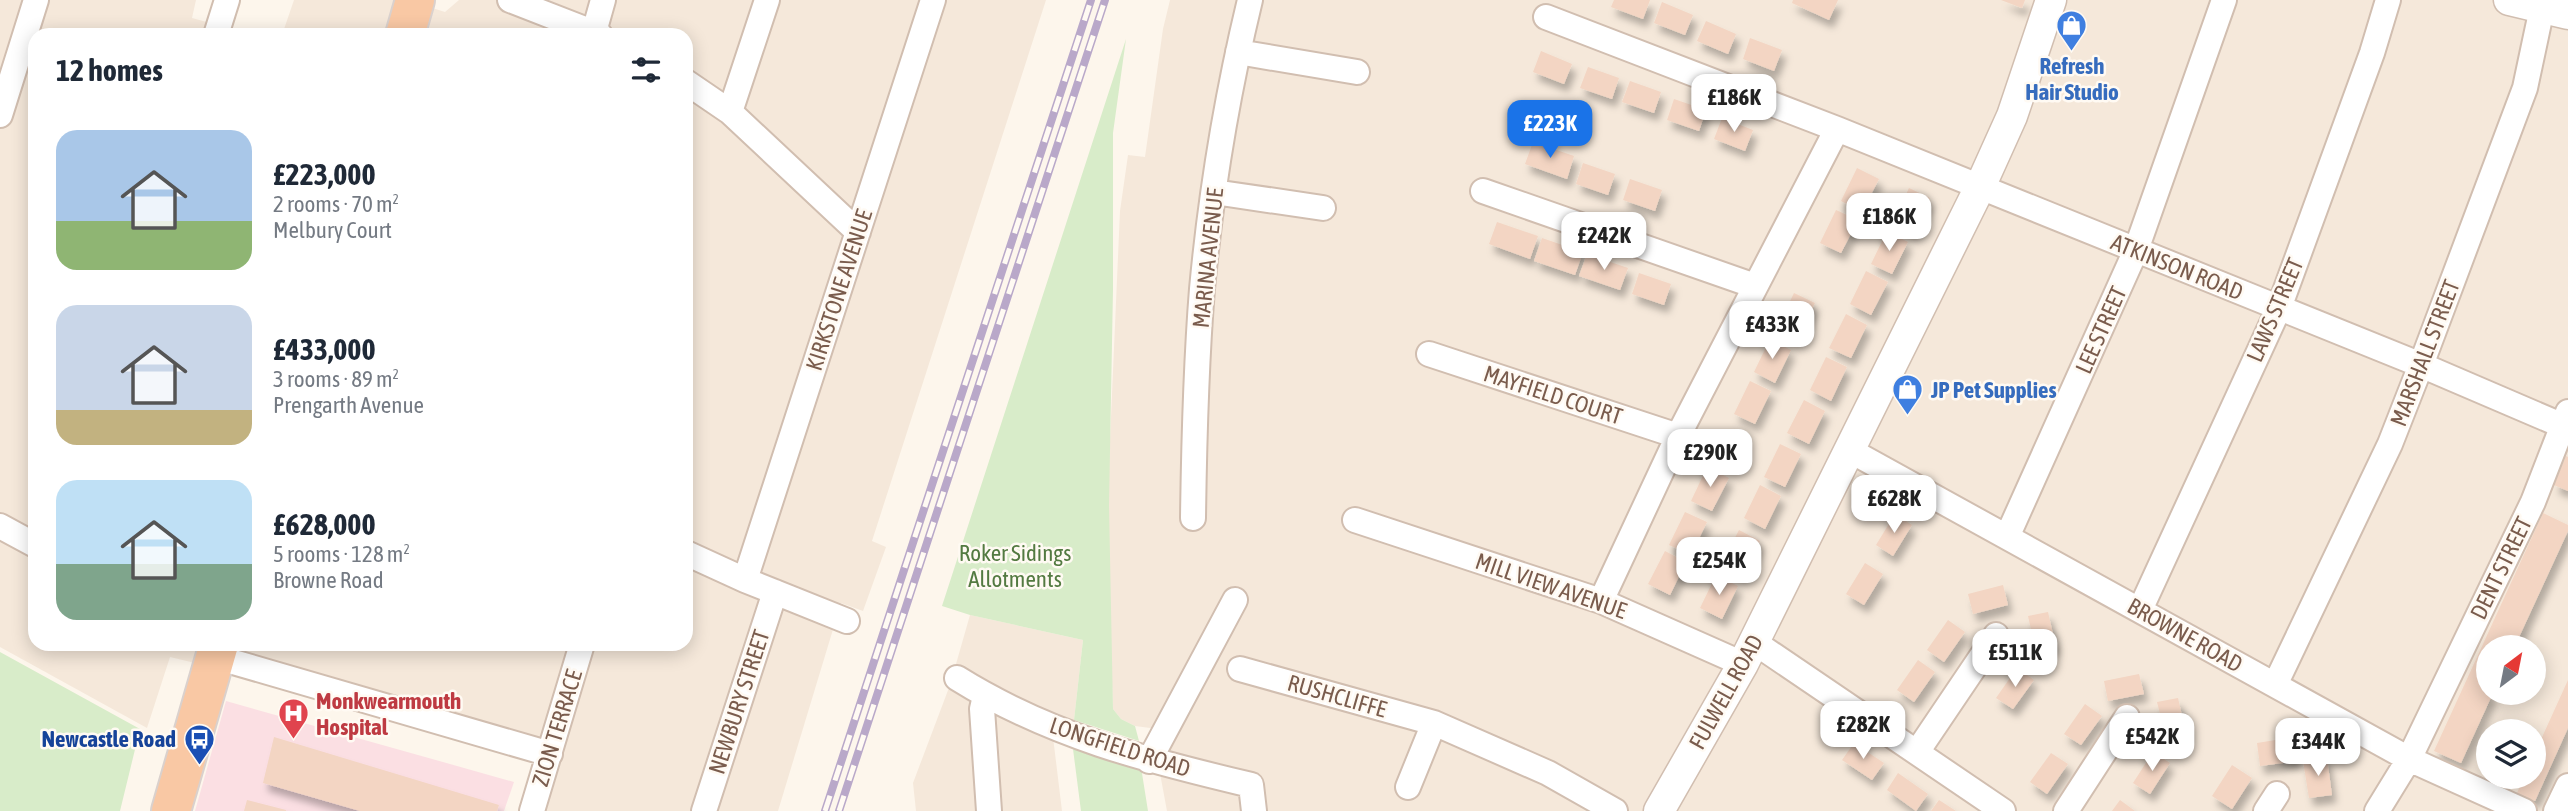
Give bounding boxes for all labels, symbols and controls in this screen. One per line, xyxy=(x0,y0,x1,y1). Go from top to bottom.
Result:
shop icon: Refresh Hair Studio xyxy=(2055,8,2089,52)
icon: filters xyxy=(627,51,665,89)
text: 12 homes xyxy=(56,53,163,87)
place label: Refresh Hair Studio xyxy=(2025,53,2119,105)
pin: £186K xyxy=(1685,74,1783,134)
text: £186K xyxy=(1707,84,1761,110)
pin: £223K xyxy=(1501,100,1599,160)
text: £223K xyxy=(1523,110,1577,136)
text: £223,000 xyxy=(273,157,376,191)
icon: home xyxy=(112,158,196,242)
street label: MARINA AVENUE xyxy=(1188,186,1228,329)
text: 2 rooms · 70 m² xyxy=(273,191,399,217)
pin: £186K xyxy=(1840,194,1938,253)
text: £186K xyxy=(1862,203,1916,229)
street label: KIRKSTONE AVENUE xyxy=(801,206,877,374)
pin: £242K xyxy=(1555,212,1653,272)
text: Melbury Court xyxy=(273,217,392,243)
text: £242K xyxy=(1577,222,1631,248)
street label: ATKINSON ROAD xyxy=(2107,229,2247,305)
street label: LAWS STREET xyxy=(2242,254,2308,366)
street label: MARSHALL STREET xyxy=(2385,276,2465,430)
street label: LEE STREET xyxy=(2070,282,2132,378)
pin: £433K xyxy=(1723,302,1821,361)
text: £433K xyxy=(1745,311,1799,337)
text: £433,000 xyxy=(273,332,376,366)
icon: home xyxy=(112,333,196,417)
street label: MAYFIELD COURT xyxy=(1480,360,1626,430)
text: 3 rooms · 89 m² xyxy=(273,366,399,392)
shop icon: JP Pet Supplies xyxy=(1891,373,1925,417)
place label: JP Pet Supplies xyxy=(1930,377,2057,403)
text: Prengarth Avenue xyxy=(273,392,424,418)
pin: £290K xyxy=(1661,430,1759,489)
text: £290K xyxy=(1683,439,1737,465)
pin: £628K xyxy=(1845,476,1943,535)
text: £628K xyxy=(1867,485,1921,511)
text: £628,000 xyxy=(273,507,376,541)
icon: home xyxy=(112,508,196,592)
street label: DENT STREET xyxy=(2465,513,2537,623)
pin: £254K xyxy=(1670,538,1768,597)
park label: Roker Sidings Allotments xyxy=(959,540,1071,592)
text: 5 rooms · 128 m² xyxy=(273,541,410,567)
text: £254K xyxy=(1692,547,1746,573)
street label: MILL VIEW AVENUE xyxy=(1472,548,1630,624)
text: Browne Road xyxy=(273,567,384,593)
street label: BROWNE ROAD xyxy=(2123,593,2247,677)
street label: NEWBURY STREET xyxy=(703,627,775,777)
street label: FULWELL ROAD xyxy=(1684,630,1768,754)
pin: £511K xyxy=(1966,630,2064,689)
north arrow xyxy=(2476,635,2546,705)
map controls xyxy=(2476,635,2546,789)
text: £511K xyxy=(1988,639,2042,665)
street label: ZION TERRACE xyxy=(527,666,587,790)
street label: RUSHCLIFFE xyxy=(1285,670,1390,723)
place label: Monkwearmouth Hospital xyxy=(316,688,461,740)
hospital icon: Monkwearmouth Hospital xyxy=(276,697,310,741)
pin: £282K xyxy=(1814,702,1912,761)
text: £282K xyxy=(1836,711,1890,737)
street label: LONGFIELD ROAD xyxy=(1046,712,1194,782)
pin: £542K xyxy=(2103,714,2201,773)
pin: £344K xyxy=(2269,718,2367,778)
button: layers xyxy=(2476,719,2546,789)
bus stop icon: Newcastle Road xyxy=(182,722,216,766)
text: £542K xyxy=(2125,723,2179,749)
place label: Newcastle Road xyxy=(41,726,176,752)
text: £344K xyxy=(2291,728,2345,754)

